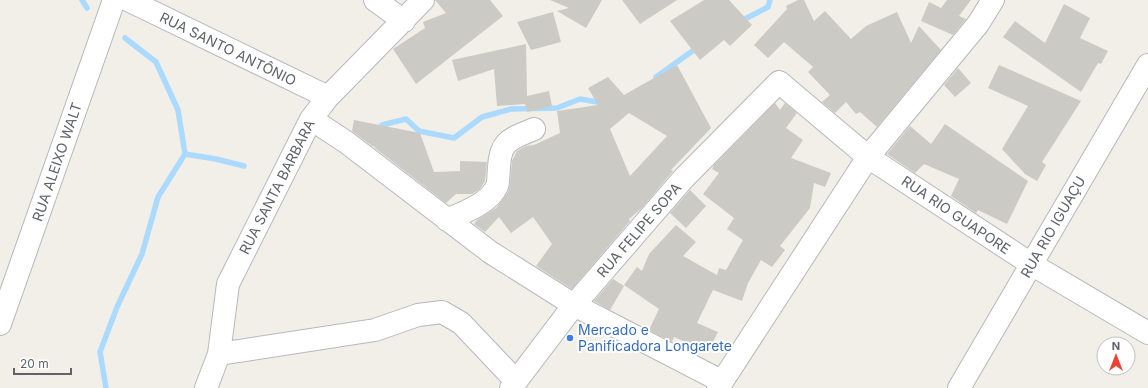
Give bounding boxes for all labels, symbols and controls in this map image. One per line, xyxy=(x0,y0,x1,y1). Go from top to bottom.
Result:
street label: RUA SANTO ANTÔNIO xyxy=(157,8,299,89)
street label: RUA ALEIXO WALT xyxy=(28,100,85,223)
street label: RUA SANTA BARBARA xyxy=(235,116,318,257)
street label: RUA RIO GUAPORE xyxy=(899,172,1014,257)
street label: RUA RIO IGUAÇU xyxy=(1017,173,1089,281)
street label: RUA FELIPE SOPA xyxy=(593,179,685,280)
place label: Mercado e Panificadora Longarete xyxy=(578,321,732,354)
marker: Mercado e Panificadora Longarete xyxy=(565,333,575,343)
north arrow xyxy=(1096,336,1136,376)
text: N xyxy=(1112,339,1120,353)
scale bar xyxy=(14,350,71,376)
text: 20 m xyxy=(20,356,49,371)

